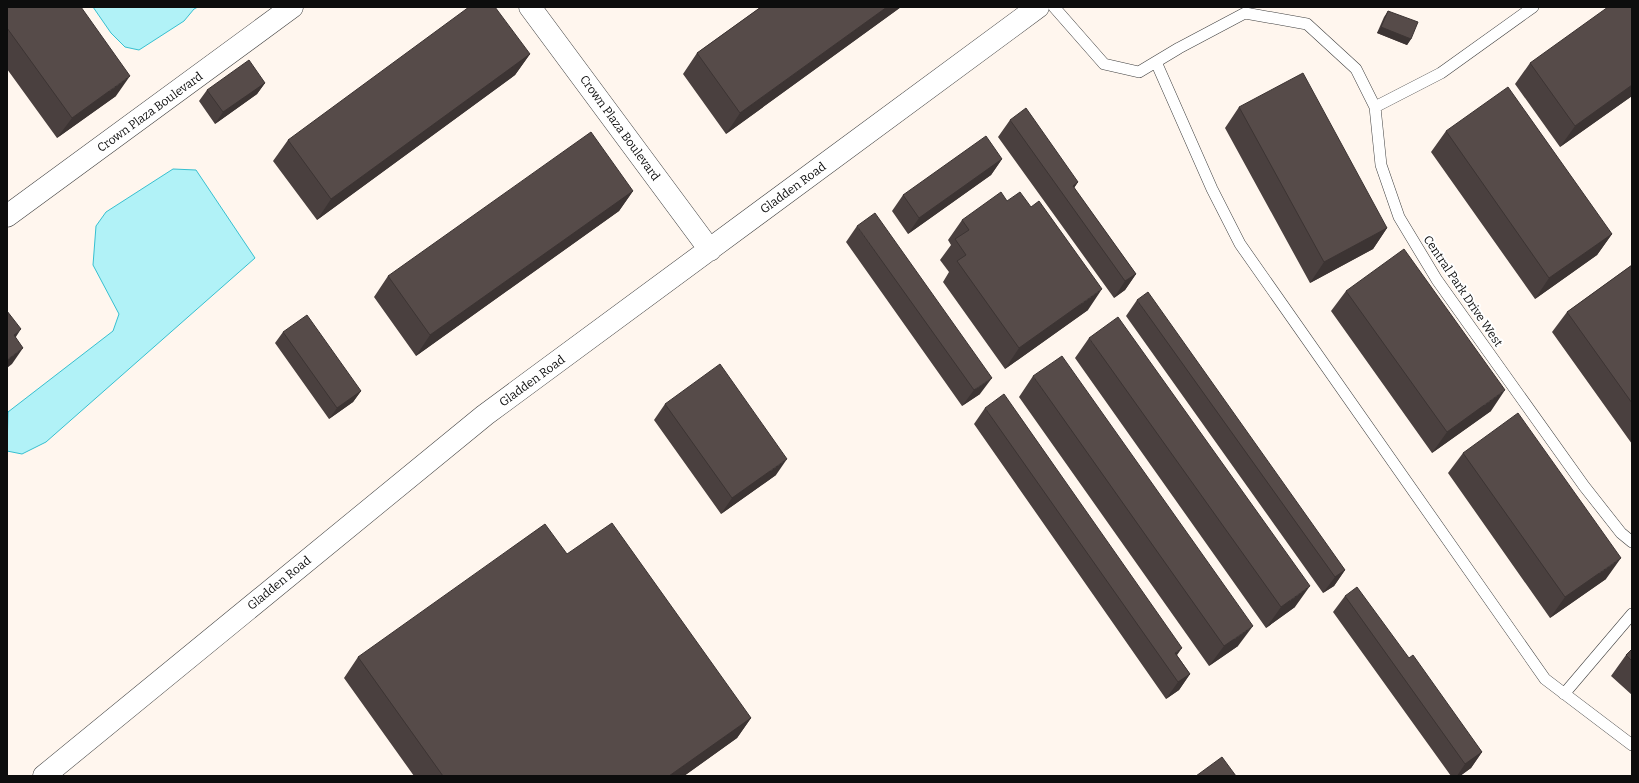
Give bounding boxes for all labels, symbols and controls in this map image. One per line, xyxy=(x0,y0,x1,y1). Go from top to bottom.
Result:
street label: Crown Plaza Boulevard xyxy=(95,69,205,155)
street label: Crown Plaza Boulevard xyxy=(577,73,663,183)
street label: Gladden Road xyxy=(758,160,828,216)
street label: Central Park Drive West xyxy=(1421,233,1506,350)
street label: Gladden Road xyxy=(497,353,567,409)
street label: Gladden Road xyxy=(244,553,314,613)

